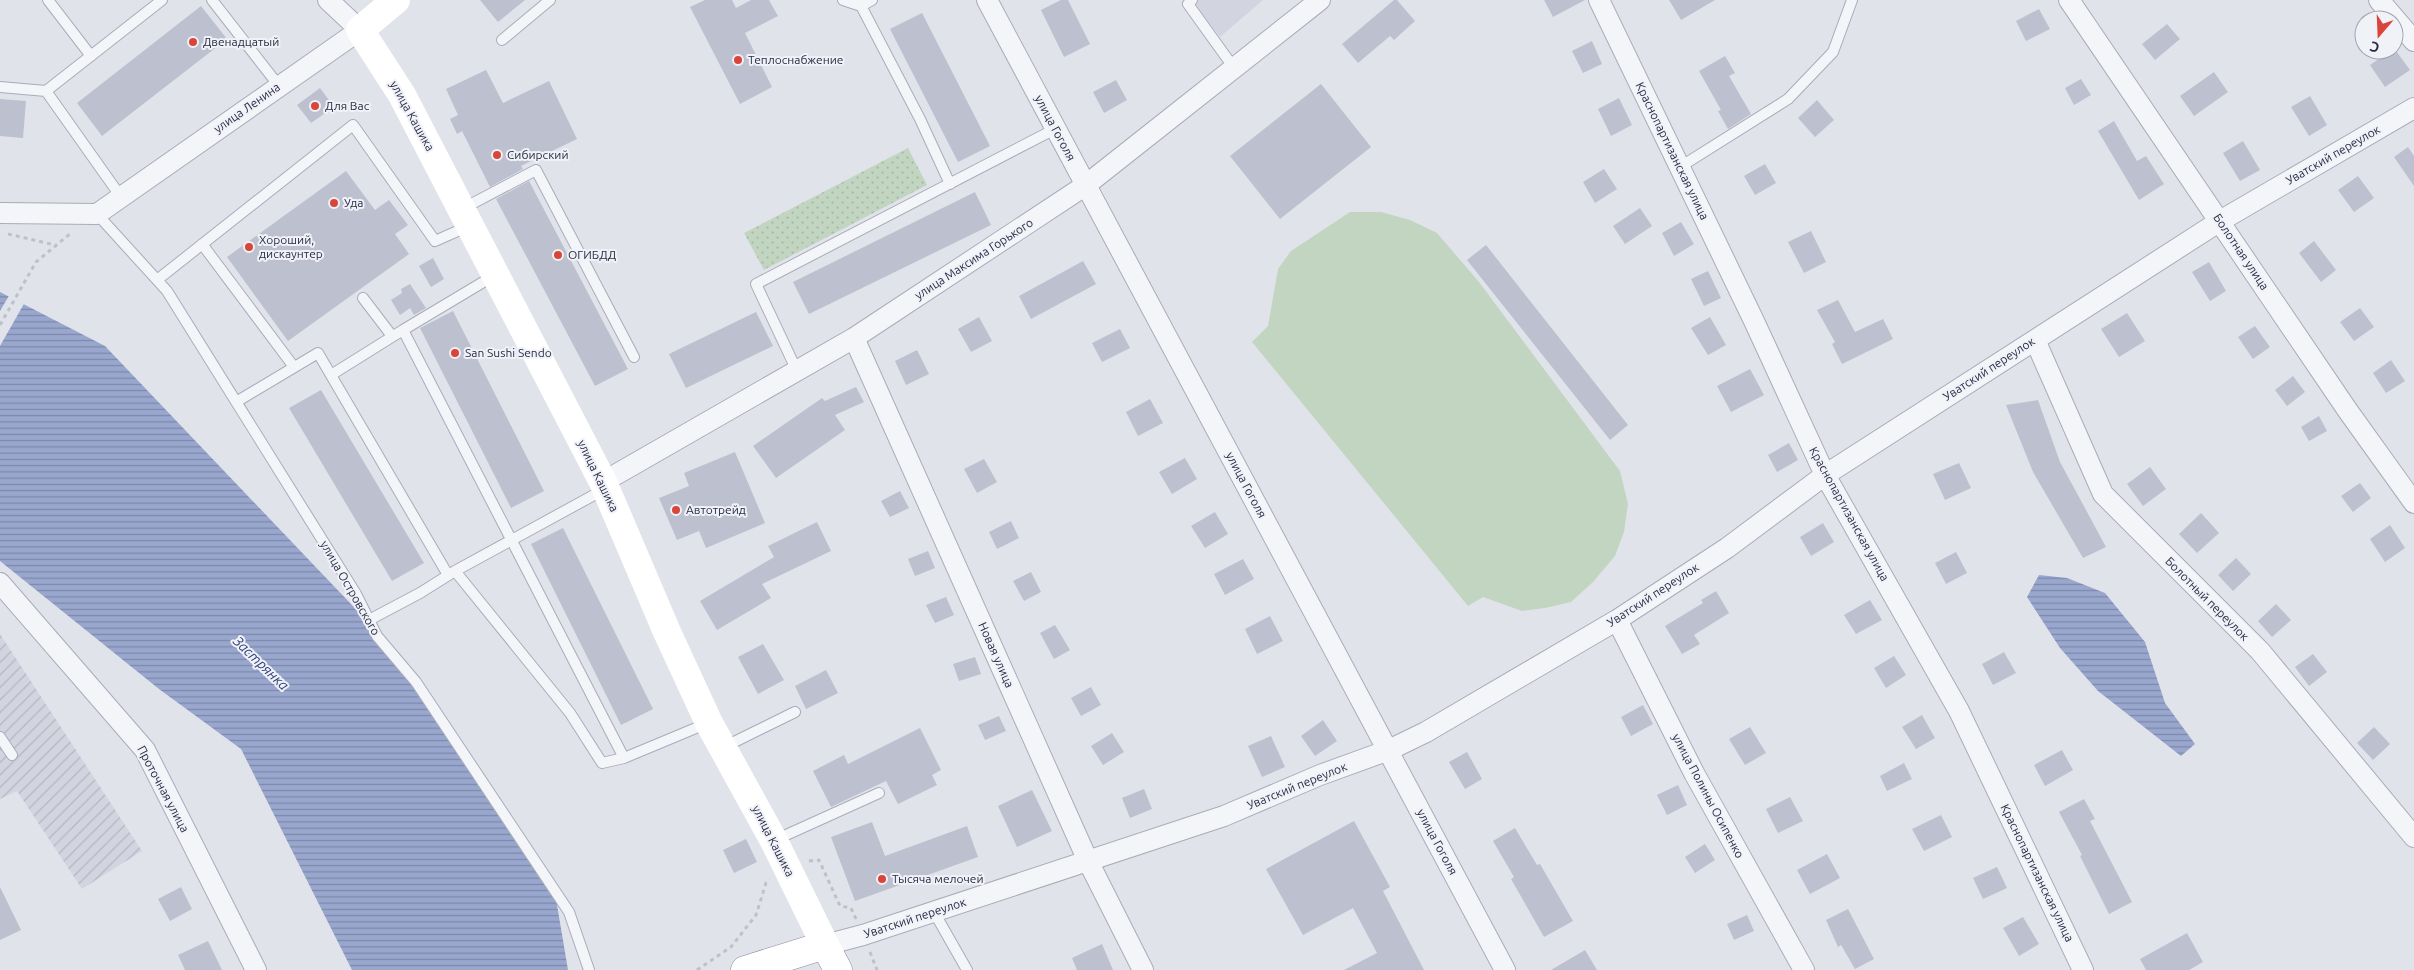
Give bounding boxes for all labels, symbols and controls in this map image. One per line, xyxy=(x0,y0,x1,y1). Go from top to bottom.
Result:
north arrow xyxy=(2354,10,2404,60)
place label: Двенадцатый xyxy=(203,35,279,48)
marker: Двенадцатый xyxy=(187,36,199,48)
text: С xyxy=(2368,38,2382,56)
place label: Теплоснабжение xyxy=(748,53,843,66)
marker: Теплоснабжение xyxy=(732,54,744,66)
street label: улица Кашика xyxy=(388,78,437,153)
street label: улица Ленина xyxy=(211,80,282,135)
street label: Краснопартизанская улица xyxy=(1633,80,1712,222)
street label: улица Гоголя xyxy=(1033,93,1078,163)
place label: Для Вас xyxy=(325,99,370,112)
marker: Для Вас xyxy=(309,100,321,112)
street label: Уватский переулок xyxy=(2283,122,2382,187)
place label: Сибирский xyxy=(507,148,569,161)
marker: Сибирский xyxy=(491,149,503,161)
place label: Уда xyxy=(344,196,363,209)
marker: Уда xyxy=(328,197,340,209)
street label: Болотная улица xyxy=(2211,211,2272,292)
street label: улица Максима Горького xyxy=(912,215,1035,302)
place label: Хороший, дискаунтер xyxy=(259,233,323,260)
marker: Хороший, дискаунтер xyxy=(243,241,255,253)
place label: ОГИБДД xyxy=(568,248,616,261)
marker: ОГИБДД xyxy=(552,249,564,261)
street label: Уватский переулок xyxy=(1941,334,2037,403)
place label: San Sushi Sendo xyxy=(465,346,552,359)
marker: San Sushi Sendo xyxy=(449,347,461,359)
street label: улица Кашика xyxy=(575,438,621,514)
street label: Краснопартизанская улица xyxy=(1807,444,1892,583)
street label: улица Гоголя xyxy=(1224,450,1269,520)
place label: Автотрейд xyxy=(686,503,746,516)
marker: Автотрейд xyxy=(670,504,682,516)
street label: улица Островского xyxy=(318,538,383,637)
street label: Болотный переулок xyxy=(2163,554,2252,643)
street label: Уватский переулок xyxy=(1605,560,1701,629)
street label: Новая улица xyxy=(976,620,1017,690)
water label: Застрянка xyxy=(229,632,292,693)
street label: улица Полины Осипенко xyxy=(1670,731,1747,860)
street label: Проточная улица xyxy=(135,743,192,834)
street label: Уватский переулок xyxy=(1245,760,1349,812)
street label: Краснопартизанская улица xyxy=(1998,802,2077,944)
street label: улица Кашика xyxy=(750,803,797,879)
street label: улица Гоголя xyxy=(1415,807,1460,877)
place label: Тысяча мелочей xyxy=(892,872,984,885)
marker: Тысяча мелочей xyxy=(876,873,888,885)
street label: Уватский переулок xyxy=(862,895,967,940)

